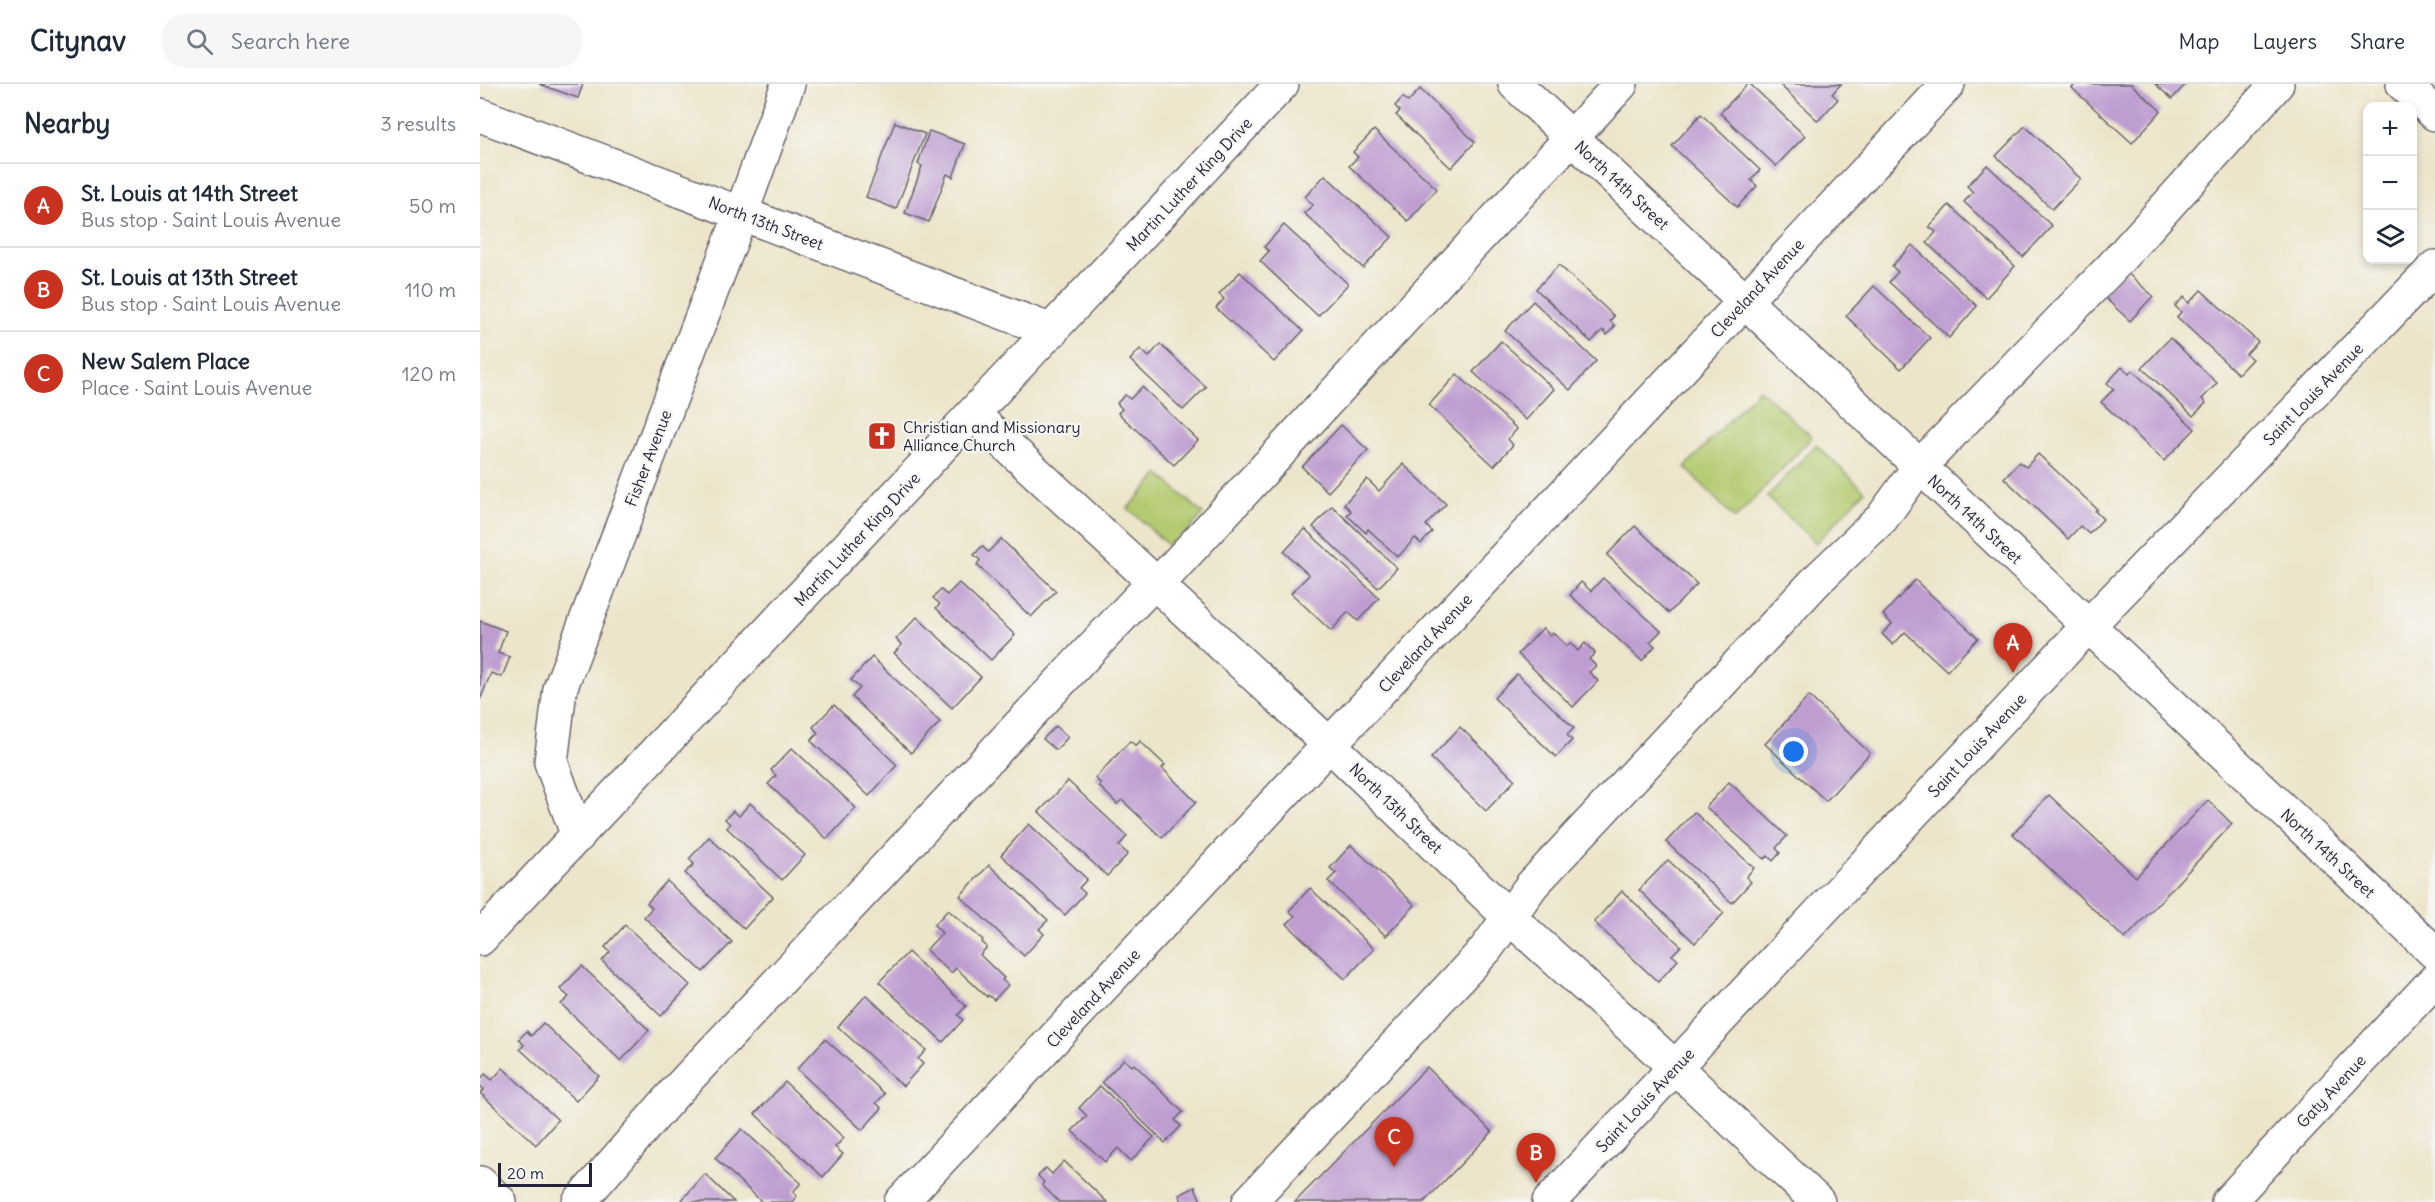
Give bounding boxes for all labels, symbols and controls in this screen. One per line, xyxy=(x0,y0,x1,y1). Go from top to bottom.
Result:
search box xyxy=(162,14,582,68)
text: Citynav xyxy=(30,23,126,59)
icon: search xyxy=(183,25,216,58)
text: Search here xyxy=(231,27,350,55)
text: Map xyxy=(2179,28,2219,55)
text: Layers xyxy=(2252,28,2317,55)
text: Share xyxy=(2350,28,2405,55)
map controls xyxy=(2363,102,2417,264)
button: + xyxy=(2363,102,2417,156)
text: Nearby xyxy=(24,107,110,140)
text: 3 results xyxy=(380,111,456,136)
street label: Martin Luther King Drive xyxy=(1122,113,1256,255)
street label: North 14th Street xyxy=(1571,136,1674,234)
button: − xyxy=(2363,156,2417,210)
text: St. Louis at 14th Street xyxy=(81,179,298,207)
street label: North 13th Street xyxy=(706,192,827,254)
text: A xyxy=(37,193,50,218)
text: 50 m xyxy=(409,193,456,218)
text: Bus stop · Saint Louis Avenue xyxy=(81,207,341,232)
button: layers xyxy=(2363,210,2417,264)
street label: Cleveland Avenue xyxy=(1706,234,1808,342)
text: St. Louis at 13th Street xyxy=(81,263,298,291)
text: B xyxy=(37,277,50,302)
text: 110 m xyxy=(405,277,456,302)
text: Bus stop · Saint Louis Avenue xyxy=(81,291,341,316)
street label: Saint Louis Avenue xyxy=(2259,338,2367,450)
text: New Salem Place xyxy=(81,347,250,375)
text: C xyxy=(37,361,50,386)
text: 120 m xyxy=(402,361,456,386)
text: Place · Saint Louis Avenue xyxy=(81,375,312,400)
street label: Fisher Avenue xyxy=(620,407,676,509)
place label: Christian and Missionary Alliance Church xyxy=(903,417,1081,455)
church icon: Christian and Missionary Alliance Church xyxy=(866,420,898,452)
street label: Martin Luther King Drive xyxy=(790,468,924,610)
street label: North 14th Street xyxy=(1924,470,2027,568)
street label: Cleveland Avenue xyxy=(1374,589,1476,697)
pin: A xyxy=(1994,624,2032,673)
street label: Saint Louis Avenue xyxy=(1924,689,2030,801)
your location xyxy=(1779,737,1808,766)
street label: North 13th Street xyxy=(1345,759,1447,858)
street label: North 14th Street xyxy=(2277,804,2380,902)
street label: Cleveland Avenue xyxy=(1042,944,1144,1052)
street label: Saint Louis Avenue xyxy=(1592,1044,1698,1156)
street label: Gaty Avenue xyxy=(2292,1050,2370,1132)
pin: C xyxy=(1374,1118,1414,1167)
pin: B xyxy=(1516,1134,1556,1183)
scale bar xyxy=(498,1160,592,1188)
text: 20 m xyxy=(507,1163,544,1183)

